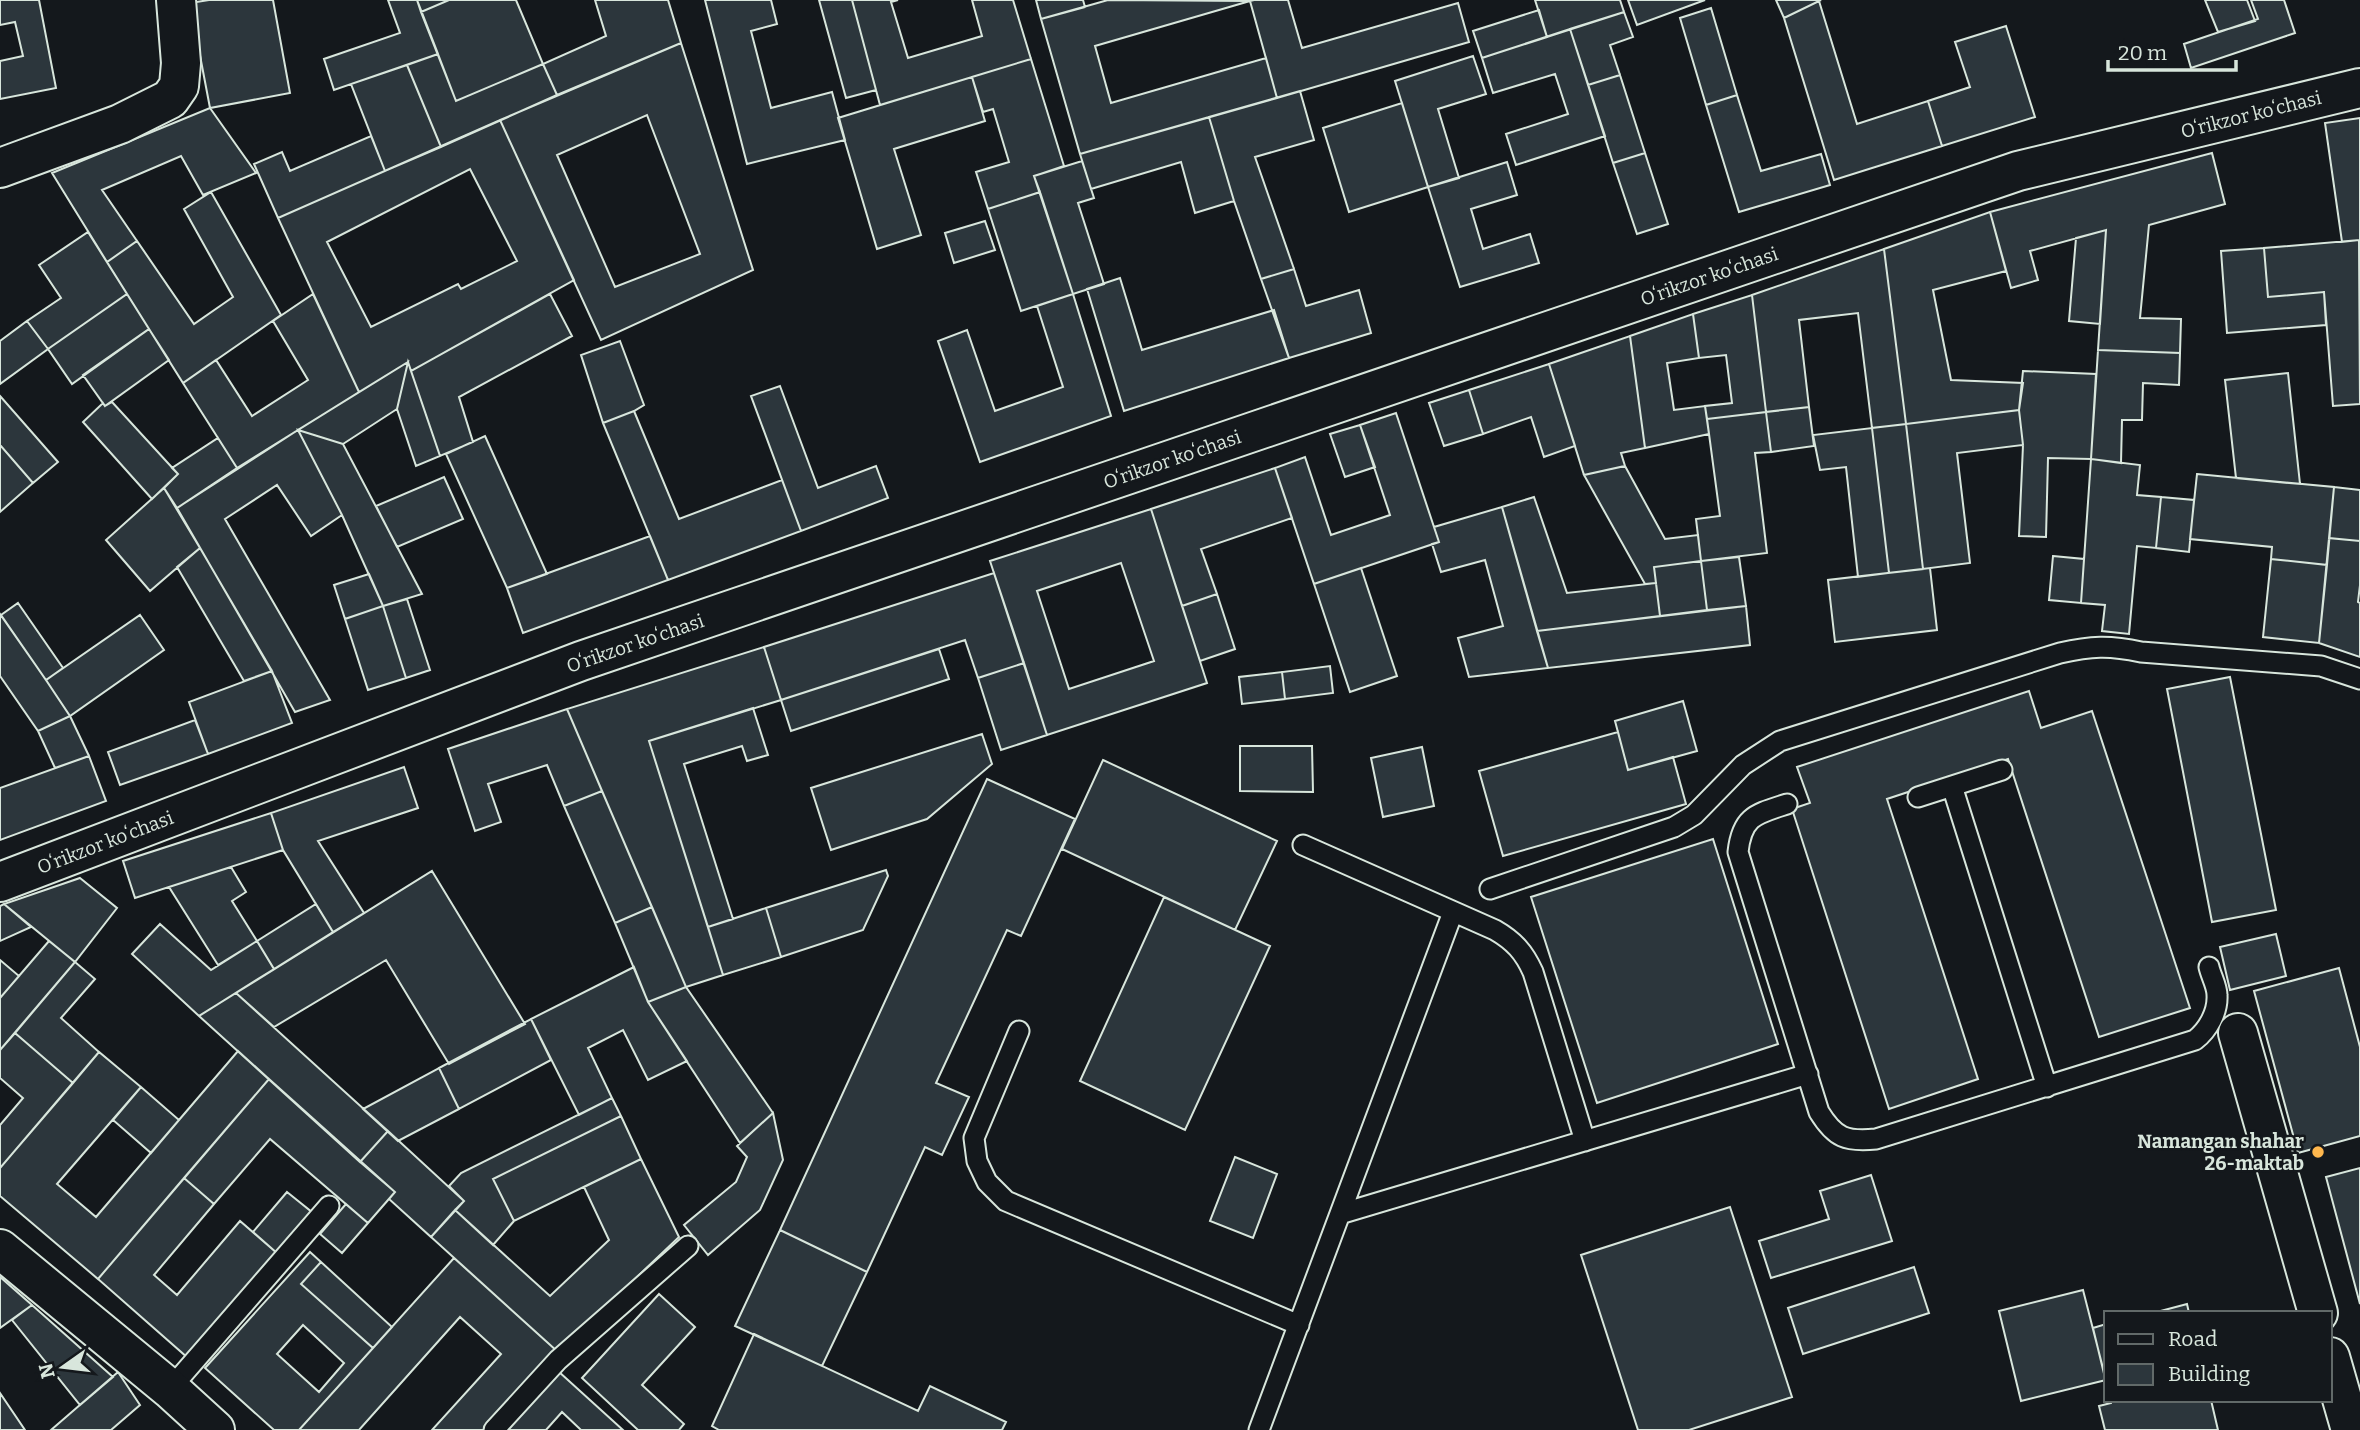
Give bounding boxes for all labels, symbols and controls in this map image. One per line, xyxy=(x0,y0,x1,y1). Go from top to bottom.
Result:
scale bar xyxy=(2108,28,2236,72)
text: 20 m xyxy=(2118,40,2167,66)
street label: Oʻrikzor koʻchasi xyxy=(2178,86,2324,143)
street label: Oʻrikzor koʻchasi xyxy=(1637,242,1781,311)
street label: Oʻrikzor koʻchasi xyxy=(1100,425,1244,494)
street label: Oʻrikzor koʻchasi xyxy=(563,609,707,678)
street label: Oʻrikzor koʻchasi xyxy=(34,806,177,879)
place label: Namangan shahar 26-maktab xyxy=(2137,1130,2304,1175)
marker: Namangan shahar 26-maktab xyxy=(2310,1144,2326,1160)
legend xyxy=(2104,1311,2332,1402)
text: Road xyxy=(2168,1326,2217,1352)
north arrow xyxy=(28,1332,98,1402)
text: N xyxy=(34,1361,60,1381)
text: Building xyxy=(2168,1361,2251,1387)

